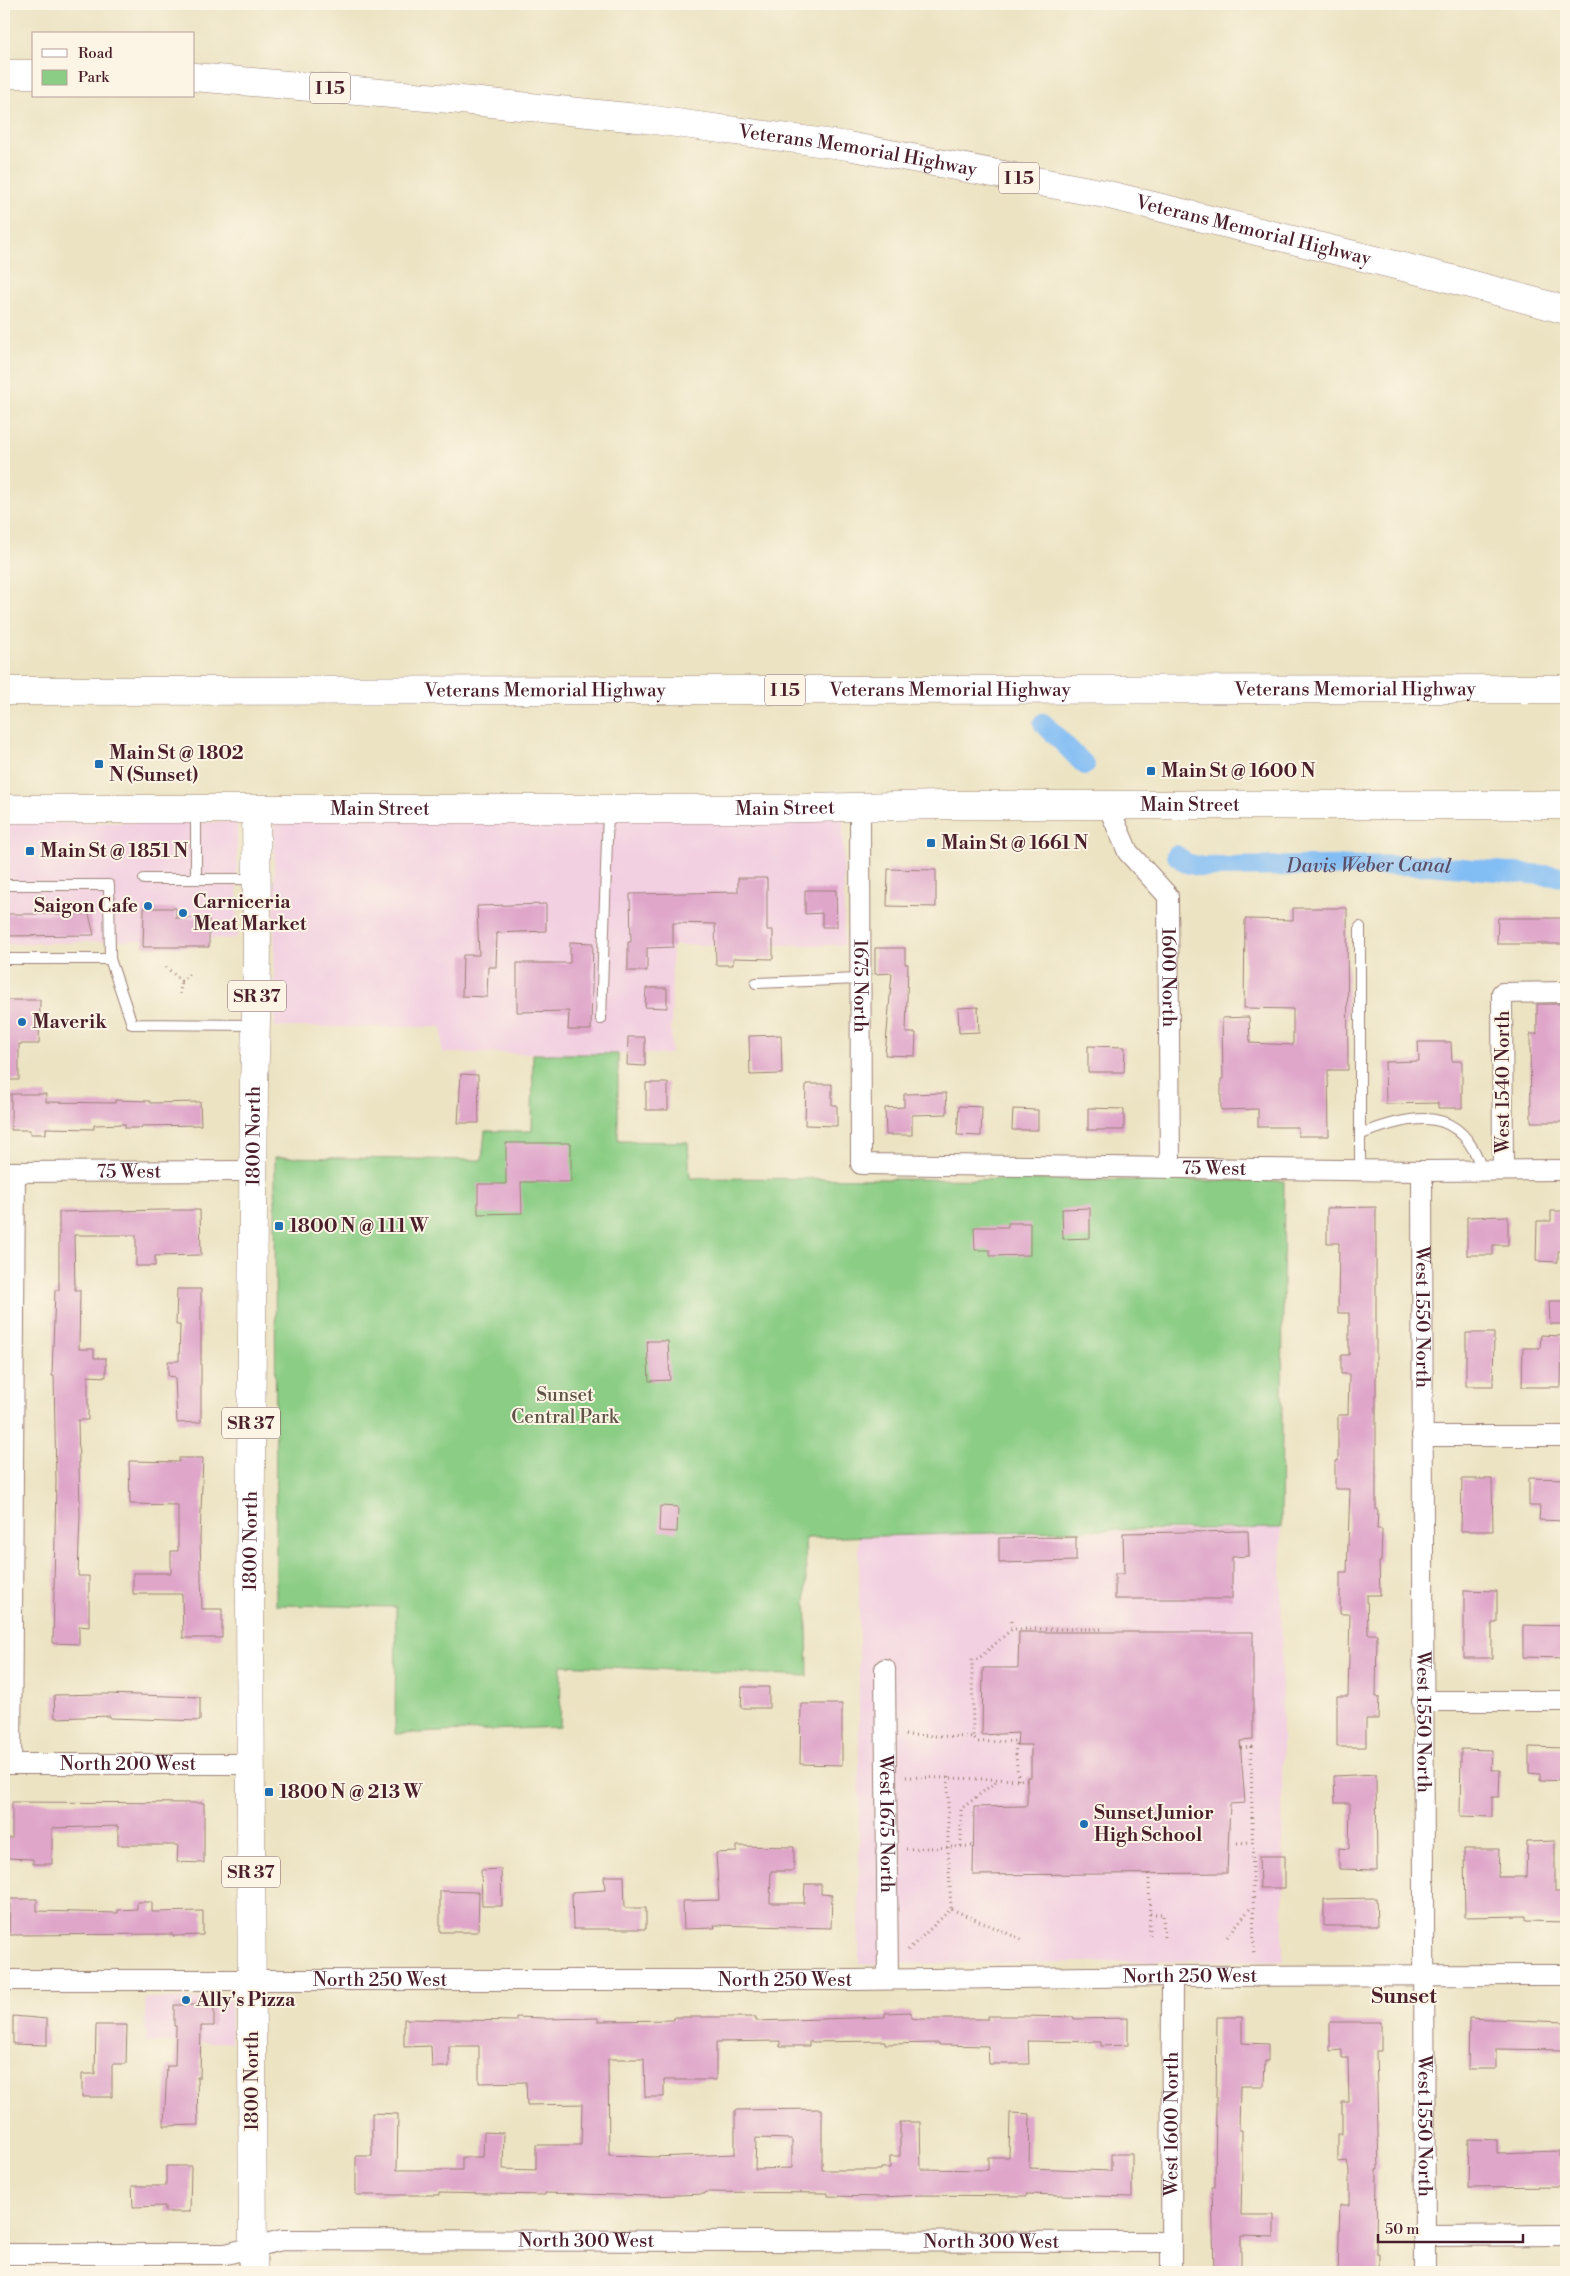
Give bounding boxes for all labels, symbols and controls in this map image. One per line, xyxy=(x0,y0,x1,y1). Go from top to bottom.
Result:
legend xyxy=(32,32,195,98)
text: Road xyxy=(78,44,113,63)
text: Park xyxy=(78,68,110,87)
road number: I 15 xyxy=(310,73,350,104)
street label: Veterans Memorial Highway xyxy=(736,119,980,182)
road number: I 15 xyxy=(999,162,1039,194)
street label: Veterans Memorial Highway xyxy=(1132,190,1374,271)
road number: I 15 xyxy=(765,674,805,706)
street label: Veterans Memorial Highway xyxy=(1233,677,1476,701)
street label: Veterans Memorial Highway xyxy=(423,678,666,702)
street label: Veterans Memorial Highway xyxy=(828,678,1071,702)
place label: Main St @ 1802 N (Sunset) xyxy=(109,741,244,787)
marker: Main St @ 1802 N (Sunset) xyxy=(93,758,105,770)
place label: Main St @ 1600 N xyxy=(1161,759,1315,783)
marker: Main St @ 1600 N xyxy=(1145,765,1157,777)
street label: Main Street xyxy=(1140,793,1240,817)
street label: Main Street xyxy=(735,795,835,821)
street label: Main Street xyxy=(330,797,430,821)
place label: Main St @ 1661 N xyxy=(941,831,1088,855)
marker: Main St @ 1661 N xyxy=(925,837,937,849)
place label: Main St @ 1851 N xyxy=(40,839,188,863)
marker: Main St @ 1851 N xyxy=(24,845,36,857)
water label: Davis Weber Canal xyxy=(1285,852,1453,880)
place label: Carniceria Meat Market xyxy=(193,890,307,936)
place label: Saigon Cafe xyxy=(34,894,138,918)
marker: Saigon Cafe xyxy=(142,900,154,912)
marker: Carniceria Meat Market xyxy=(177,907,189,919)
street label: 1600 North xyxy=(1156,927,1181,1027)
street label: 1675 North xyxy=(848,939,873,1033)
road number: SR 37 xyxy=(228,980,286,1011)
place label: Maverik xyxy=(32,1010,107,1034)
street label: West 1540 North xyxy=(1491,1010,1515,1155)
marker: Maverik xyxy=(16,1016,28,1028)
street label: 1800 North xyxy=(241,1086,266,1186)
street label: 75 West xyxy=(1182,1156,1247,1181)
street label: 75 West xyxy=(97,1159,162,1184)
place label: 1800 N @ 111 W xyxy=(289,1214,429,1238)
marker: 1800 N @ 111 W xyxy=(273,1220,285,1232)
street label: West 1550 North xyxy=(1410,1245,1435,1388)
park label: Sunset Central Park xyxy=(511,1383,620,1429)
road number: SR 37 xyxy=(222,1408,280,1439)
street label: 1800 North xyxy=(238,1491,263,1591)
street label: West 1550 North xyxy=(1411,1650,1436,1793)
street label: North 200 West xyxy=(60,1752,196,1776)
street label: West 1675 North xyxy=(874,1754,899,1893)
place label: 1800 N @ 213 W xyxy=(279,1780,423,1804)
marker: 1800 N @ 213 W xyxy=(263,1786,275,1798)
place label: Sunset Junior High School xyxy=(1094,1801,1214,1847)
marker: Sunset Junior High School xyxy=(1078,1818,1090,1830)
road number: SR 37 xyxy=(222,1856,280,1888)
street label: North 250 West xyxy=(1123,1964,1257,1989)
street label: North 250 West xyxy=(313,1968,447,1992)
street label: North 250 West xyxy=(718,1968,852,1992)
district label: Sunset xyxy=(1371,1984,1437,2010)
place label: Ally's Pizza xyxy=(195,1988,296,2012)
marker: Ally's Pizza xyxy=(180,1994,192,2006)
street label: 1800 North xyxy=(240,2031,264,2131)
street label: West 1600 North xyxy=(1159,2052,1184,2197)
street label: West 1550 North xyxy=(1412,2054,1437,2197)
scale bar xyxy=(1378,2211,1522,2243)
text: 50 m xyxy=(1385,2220,1419,2239)
street label: North 300 West xyxy=(518,2229,655,2253)
street label: North 300 West xyxy=(923,2229,1060,2254)

